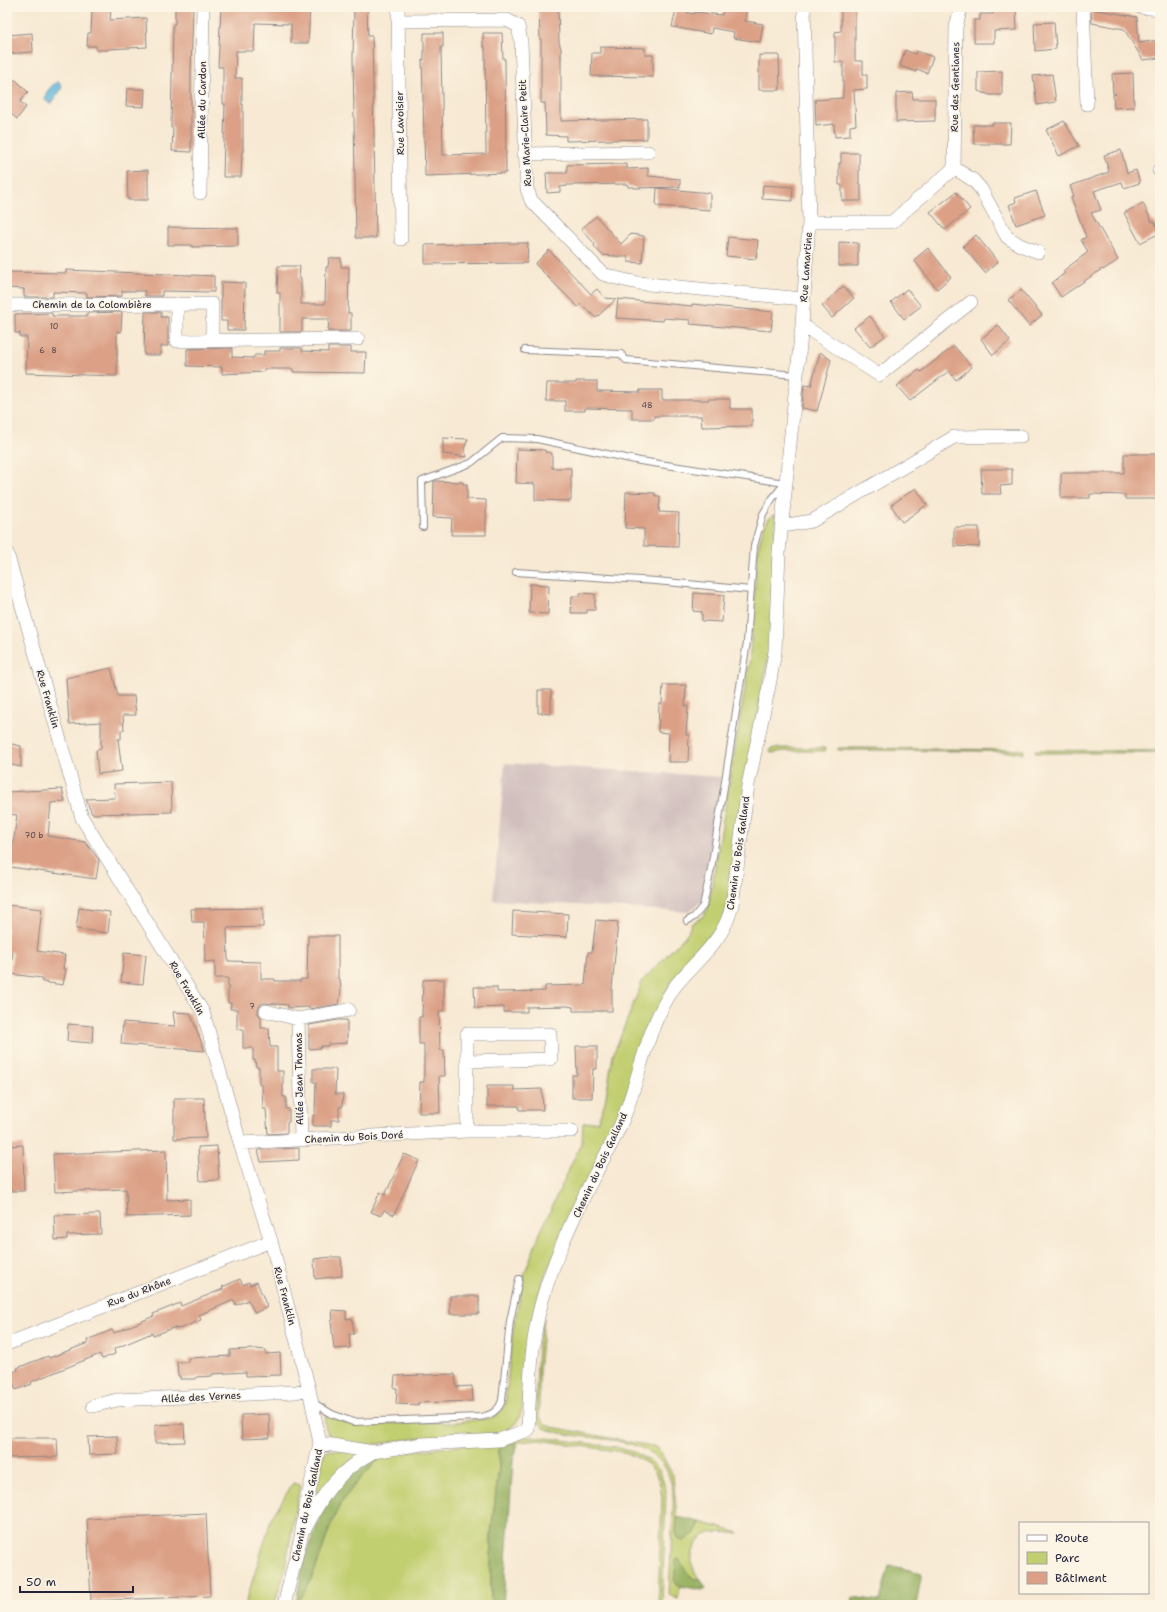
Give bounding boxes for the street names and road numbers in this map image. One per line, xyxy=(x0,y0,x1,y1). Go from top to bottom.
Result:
street label: Rue des Gentianes xyxy=(948,42,962,132)
street label: Allée du Cardon xyxy=(195,61,209,139)
street label: Rue Marie-Claire Petit xyxy=(516,79,534,187)
street label: Rue Lavoisier xyxy=(393,91,407,155)
street label: Rue Lamartine xyxy=(797,231,815,303)
street label: Chemin de la Colombière xyxy=(32,298,152,311)
street label: Rue Franklin xyxy=(33,668,63,730)
street label: Chemin du Bois Galland xyxy=(724,795,753,911)
street label: Rue Franklin xyxy=(166,959,208,1017)
street label: Allée Jean Thomas xyxy=(292,1033,306,1125)
street label: Chemin du Bois Galland xyxy=(570,1110,630,1220)
street label: Chemin du Bois Doré xyxy=(304,1128,404,1146)
street label: Rue Franklin xyxy=(271,1265,299,1327)
street label: Rue du Rhône xyxy=(105,1274,173,1310)
street label: Allée des Vernes xyxy=(161,1388,241,1406)
street label: Chemin du Bois Galland xyxy=(289,1447,325,1563)

